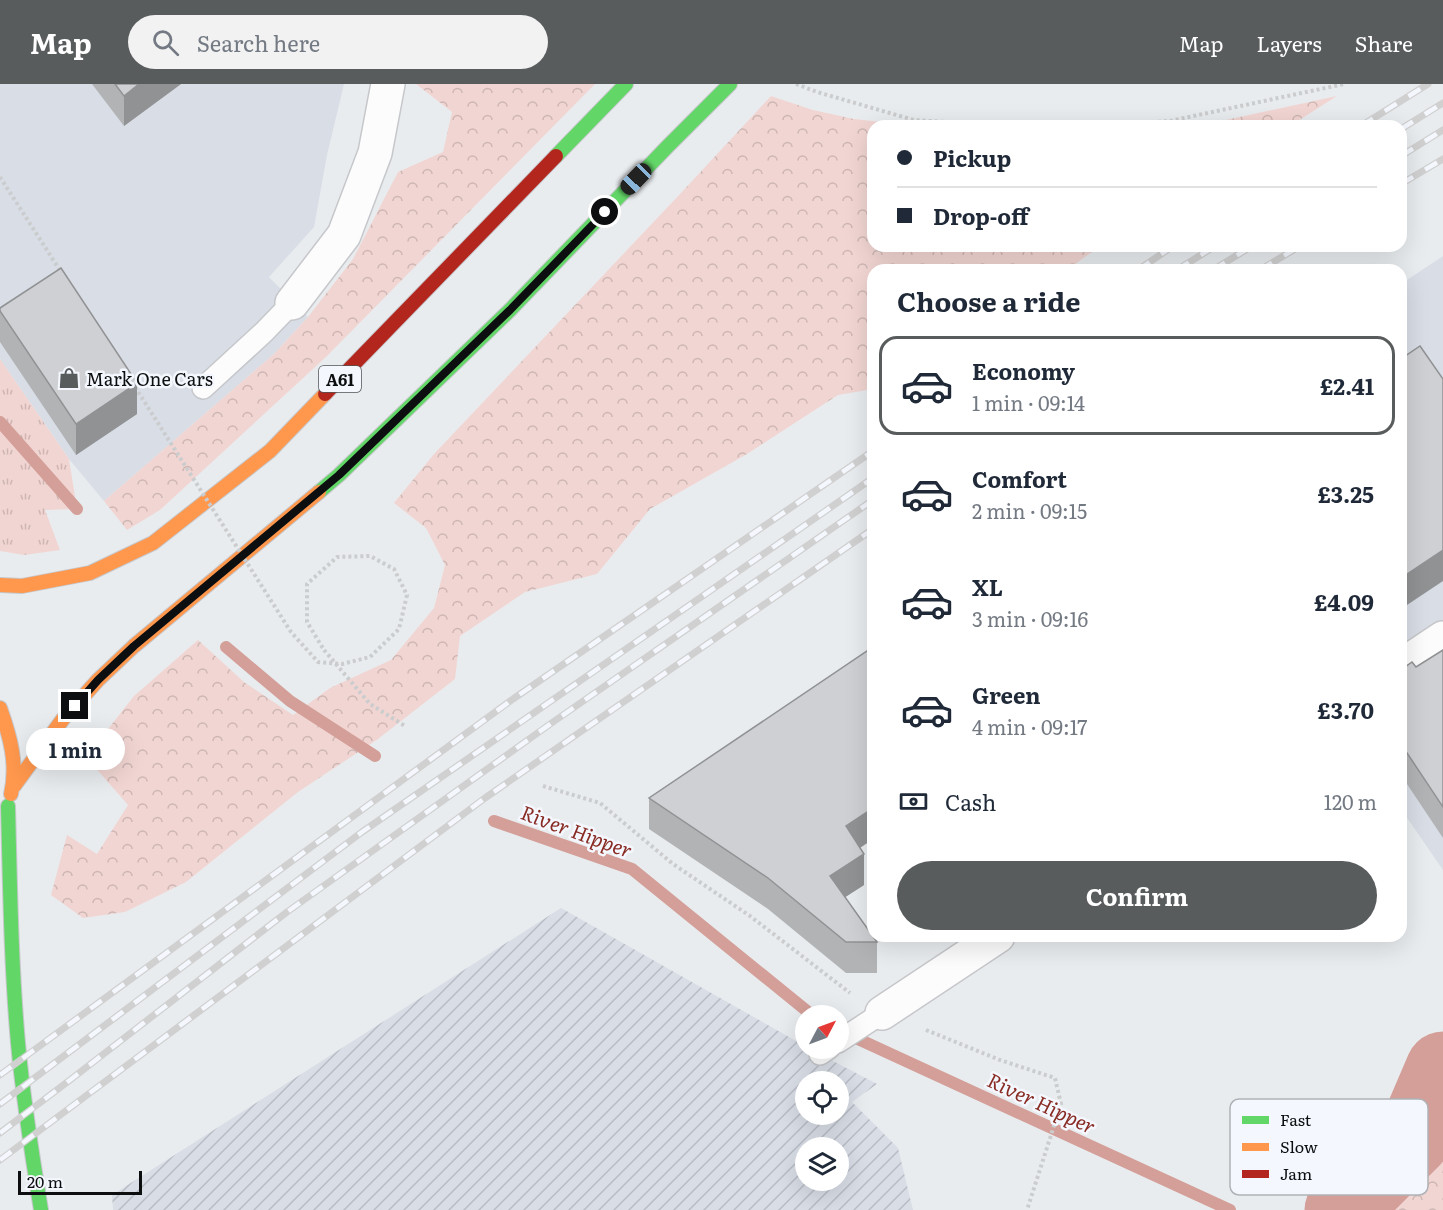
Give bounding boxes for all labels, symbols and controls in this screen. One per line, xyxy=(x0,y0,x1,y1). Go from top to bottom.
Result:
search box xyxy=(128,15,548,69)
text: Map xyxy=(30,21,92,63)
icon: search xyxy=(149,26,182,59)
text: Search here xyxy=(197,26,320,59)
text: Map xyxy=(1179,27,1224,58)
text: Layers xyxy=(1257,27,1322,58)
text: Share xyxy=(1355,27,1413,58)
text: Pickup xyxy=(933,141,1011,174)
car xyxy=(617,160,655,198)
route start xyxy=(591,198,618,225)
text: Drop-off xyxy=(933,199,1029,232)
text: Choose a ride xyxy=(897,280,1080,320)
text: Economy xyxy=(972,354,1075,387)
icon: car xyxy=(900,359,954,413)
place label: Mark One Cars xyxy=(86,365,213,392)
shop icon: Mark One Cars xyxy=(57,366,81,390)
road number: A61 xyxy=(319,366,361,392)
text: £2.41 xyxy=(1320,369,1374,402)
text: 1 min · 09:14 xyxy=(972,387,1085,417)
text: Comfort xyxy=(972,462,1067,495)
icon: car xyxy=(900,467,954,521)
text: £3.25 xyxy=(1318,477,1374,510)
text: 2 min · 09:15 xyxy=(972,495,1087,525)
text: XL xyxy=(972,570,1003,603)
icon: car xyxy=(900,575,954,629)
text: £4.09 xyxy=(1314,585,1374,618)
text: 3 min · 09:16 xyxy=(972,603,1088,633)
text: Green xyxy=(972,678,1041,711)
icon: car xyxy=(900,683,954,737)
route end xyxy=(61,692,88,719)
text: £3.70 xyxy=(1317,693,1374,726)
text: 4 min · 09:17 xyxy=(972,711,1087,741)
callout: 1 min xyxy=(26,727,124,769)
text: 1 min xyxy=(49,734,102,764)
icon: cash xyxy=(897,785,930,818)
text: Cash xyxy=(945,785,996,818)
text: 120 m xyxy=(1324,786,1377,816)
water label: River Hipper xyxy=(517,796,637,864)
button: Confirm xyxy=(897,861,1377,930)
north arrow xyxy=(795,1005,849,1059)
map controls xyxy=(795,1005,849,1191)
water label: River Hipper xyxy=(983,1064,1101,1140)
button: locate xyxy=(795,1071,849,1125)
legend xyxy=(1230,1099,1428,1195)
text: Fast xyxy=(1280,1107,1312,1131)
text: Slow xyxy=(1280,1134,1318,1158)
button: layers xyxy=(795,1137,849,1191)
text: Jam xyxy=(1280,1161,1313,1185)
scale bar xyxy=(18,1168,142,1196)
text: 20 m xyxy=(27,1169,63,1193)

